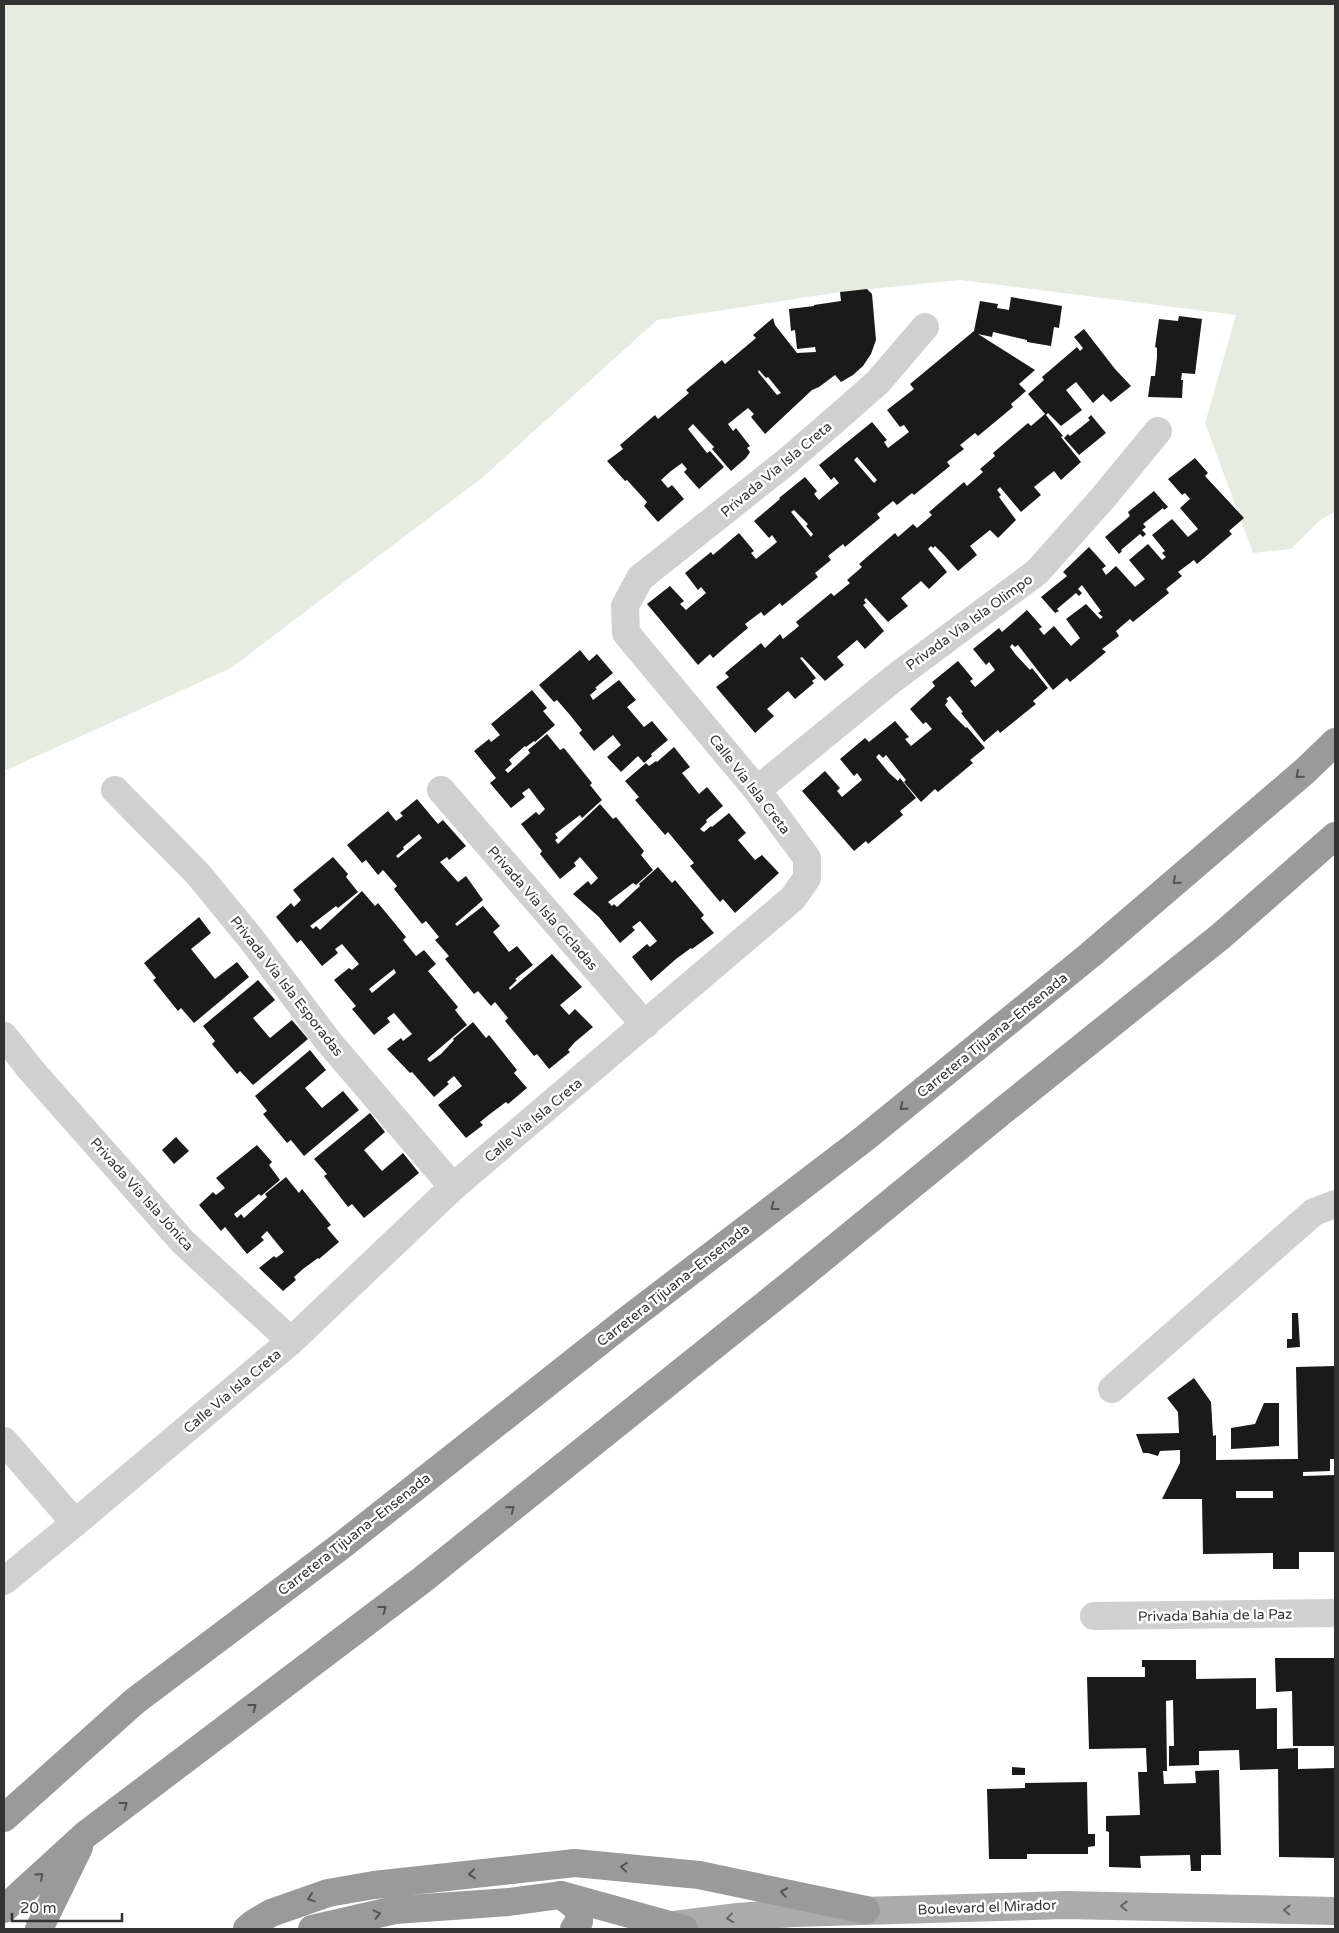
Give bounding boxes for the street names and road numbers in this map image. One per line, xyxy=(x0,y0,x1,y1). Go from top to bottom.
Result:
street label: Privada Vía Isla Creta xyxy=(717,418,835,521)
street label: Privada Vía Isla Olimpo xyxy=(903,571,1036,674)
street label: Calle Vía Isla Creta xyxy=(705,731,794,838)
street label: Privada Vía Isla Cicladas xyxy=(484,843,601,974)
street label: Privada Vía Isla Esporadas xyxy=(227,913,347,1060)
street label: Carretera Tijuana–Ensenada xyxy=(914,969,1071,1101)
street label: Calle Vía Isla Creta xyxy=(481,1075,586,1166)
street label: Privada Vía Isla Jónica xyxy=(86,1134,197,1254)
street label: Carretera Tijuana–Ensenada xyxy=(594,1221,753,1350)
street label: Calle Vía Isla Creta xyxy=(180,1346,285,1437)
street label: Carretera Tijuana–Ensenada xyxy=(275,1470,434,1599)
street label: Privada Bahía de la Paz xyxy=(1138,1606,1292,1625)
street label: Boulevard el Mirador xyxy=(917,1897,1057,1918)

